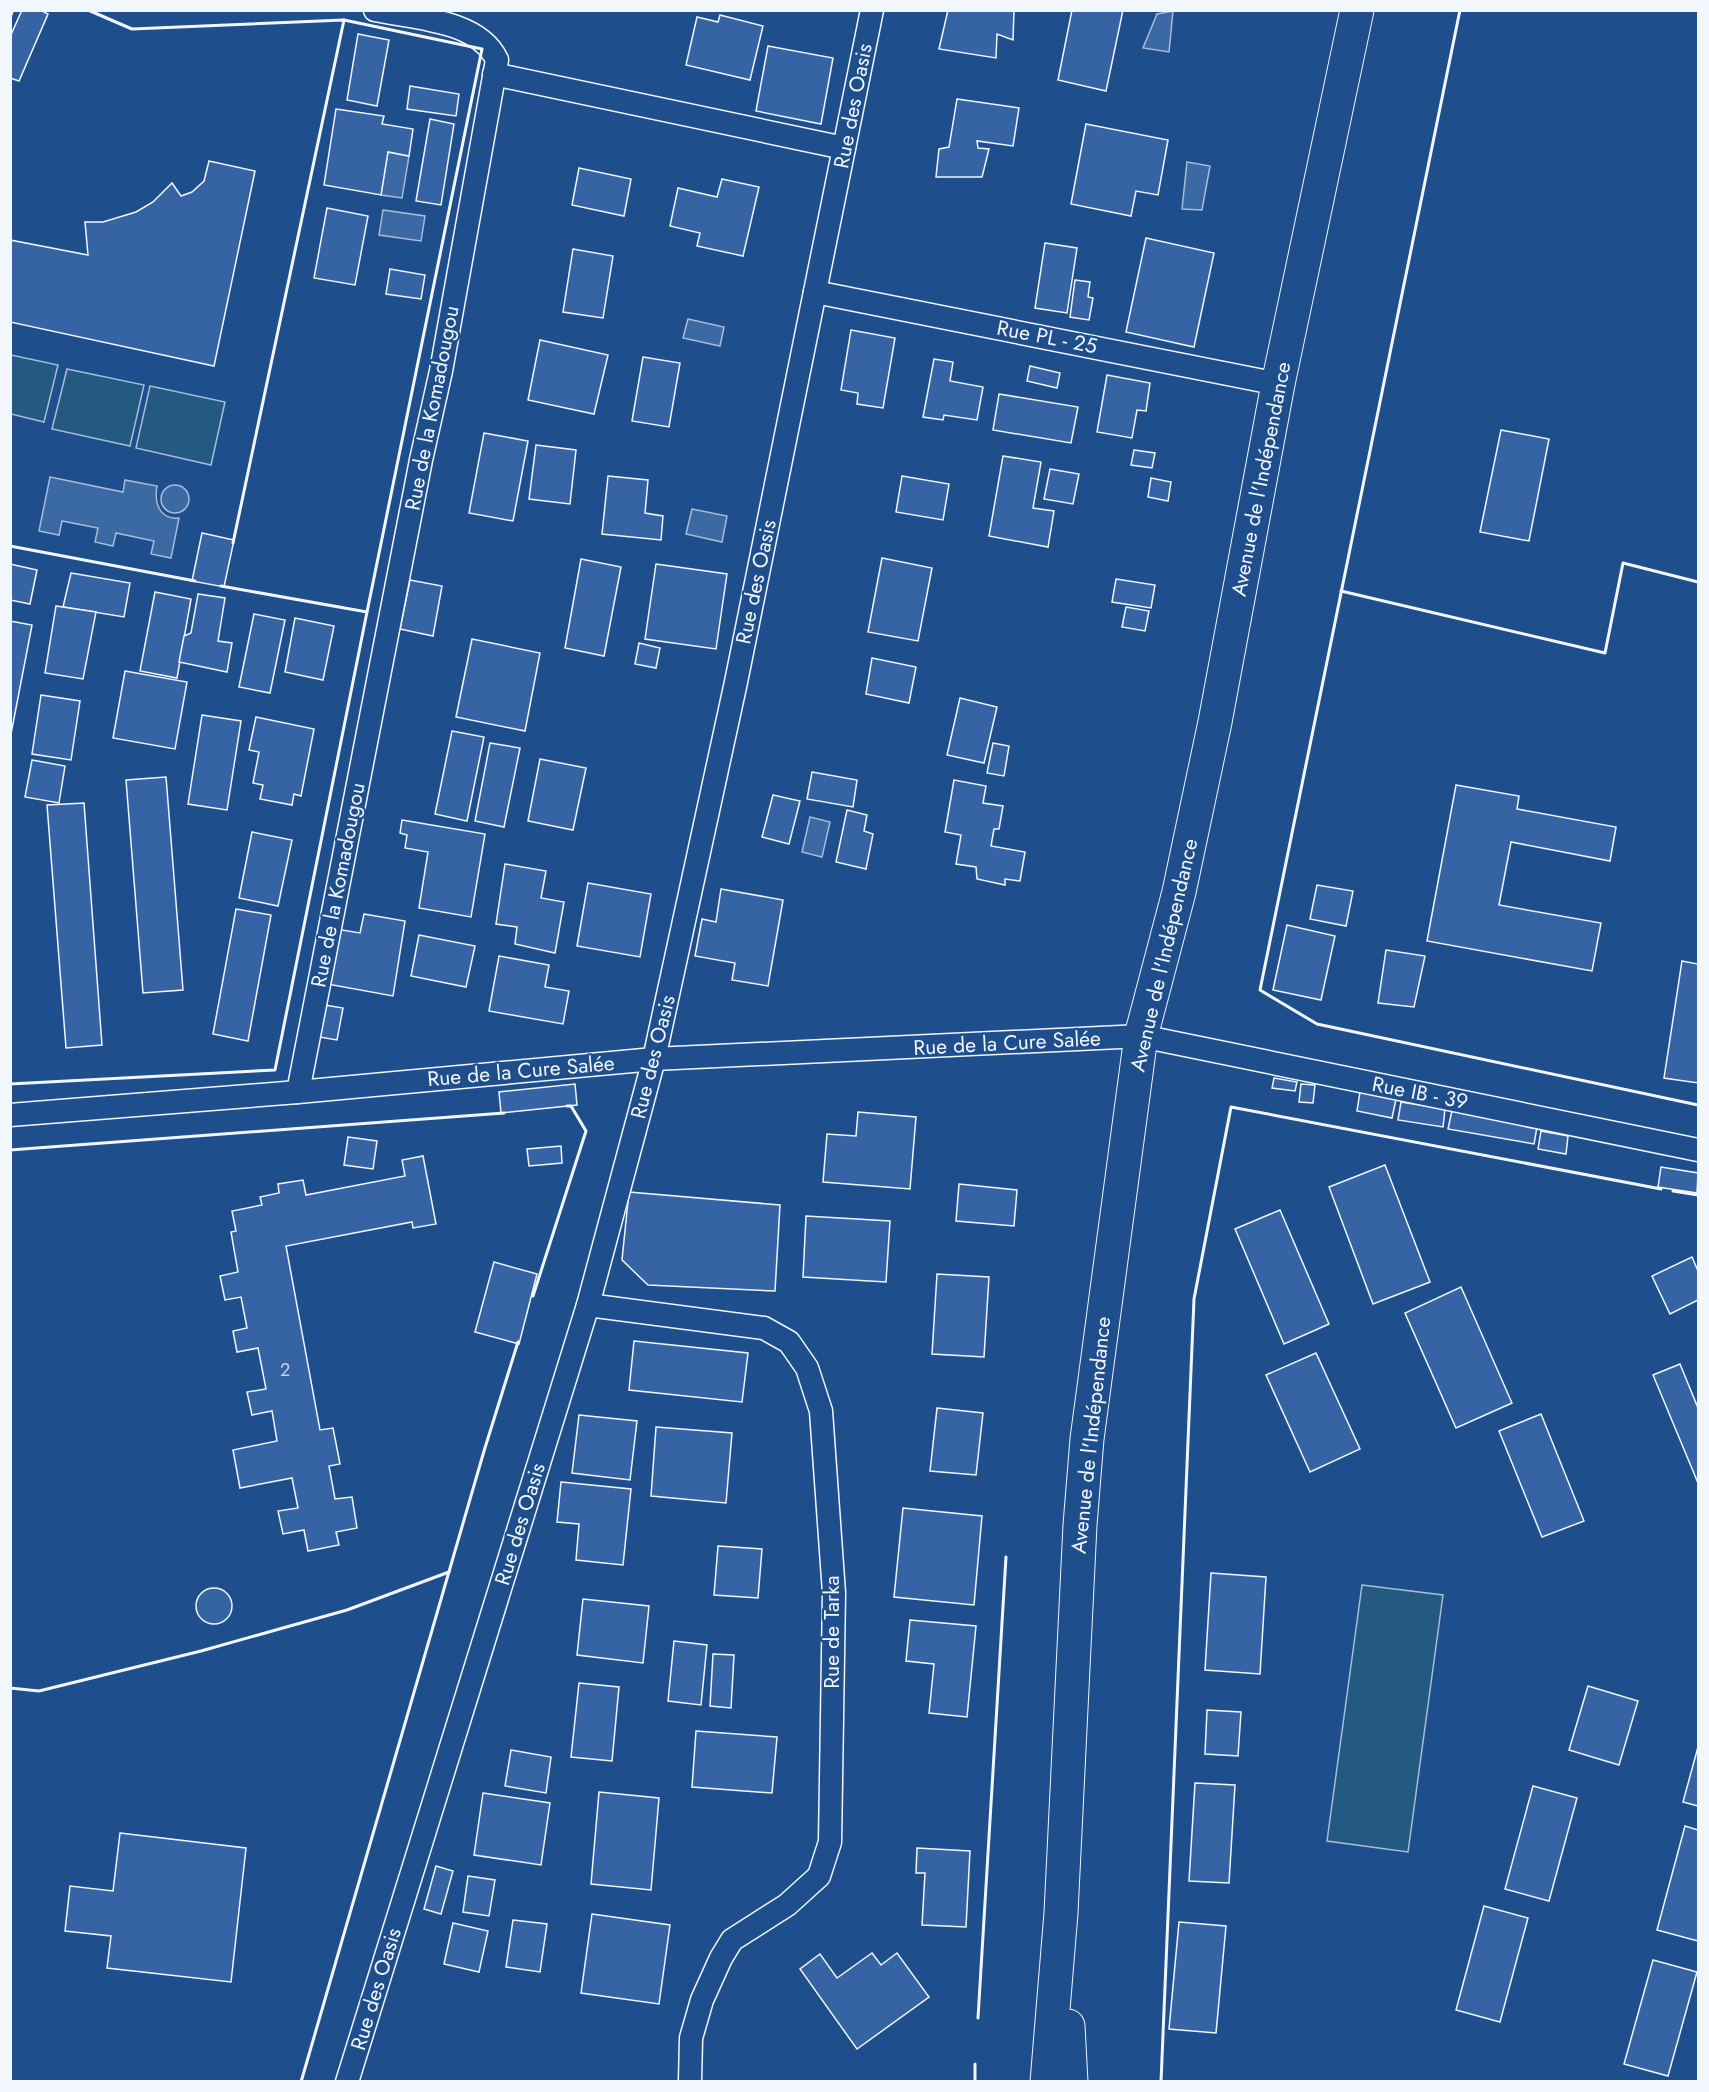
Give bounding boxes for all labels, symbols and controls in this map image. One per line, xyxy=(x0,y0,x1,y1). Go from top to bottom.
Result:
street label: Rue des Oasis xyxy=(826,41,880,171)
street label: Rue de la Komadougou xyxy=(397,303,467,513)
street label: Rue PL - 25 xyxy=(994,313,1100,361)
street label: Avenue de l'Indépendance xyxy=(1224,359,1298,599)
street label: Rue des Oasis xyxy=(728,517,784,647)
street label: Rue de la Komadougou xyxy=(303,780,373,990)
street label: Avenue de l'Indépendance xyxy=(1123,835,1205,1074)
street label: Rue des Oasis xyxy=(623,992,683,1122)
street label: Rue de la Cure Salée xyxy=(912,1023,1102,1063)
street label: Rue de la Cure Salée xyxy=(426,1048,616,1094)
street label: Rue IB - 39 xyxy=(1369,1069,1471,1117)
street label: Avenue de l'Indépendance xyxy=(1064,1315,1118,1555)
house number: 2 xyxy=(280,1357,290,1383)
street label: Rue des Oasis xyxy=(487,1459,553,1589)
street label: Rue de Tarka xyxy=(817,1575,847,1689)
street label: Rue des Oasis xyxy=(343,1924,409,2054)

